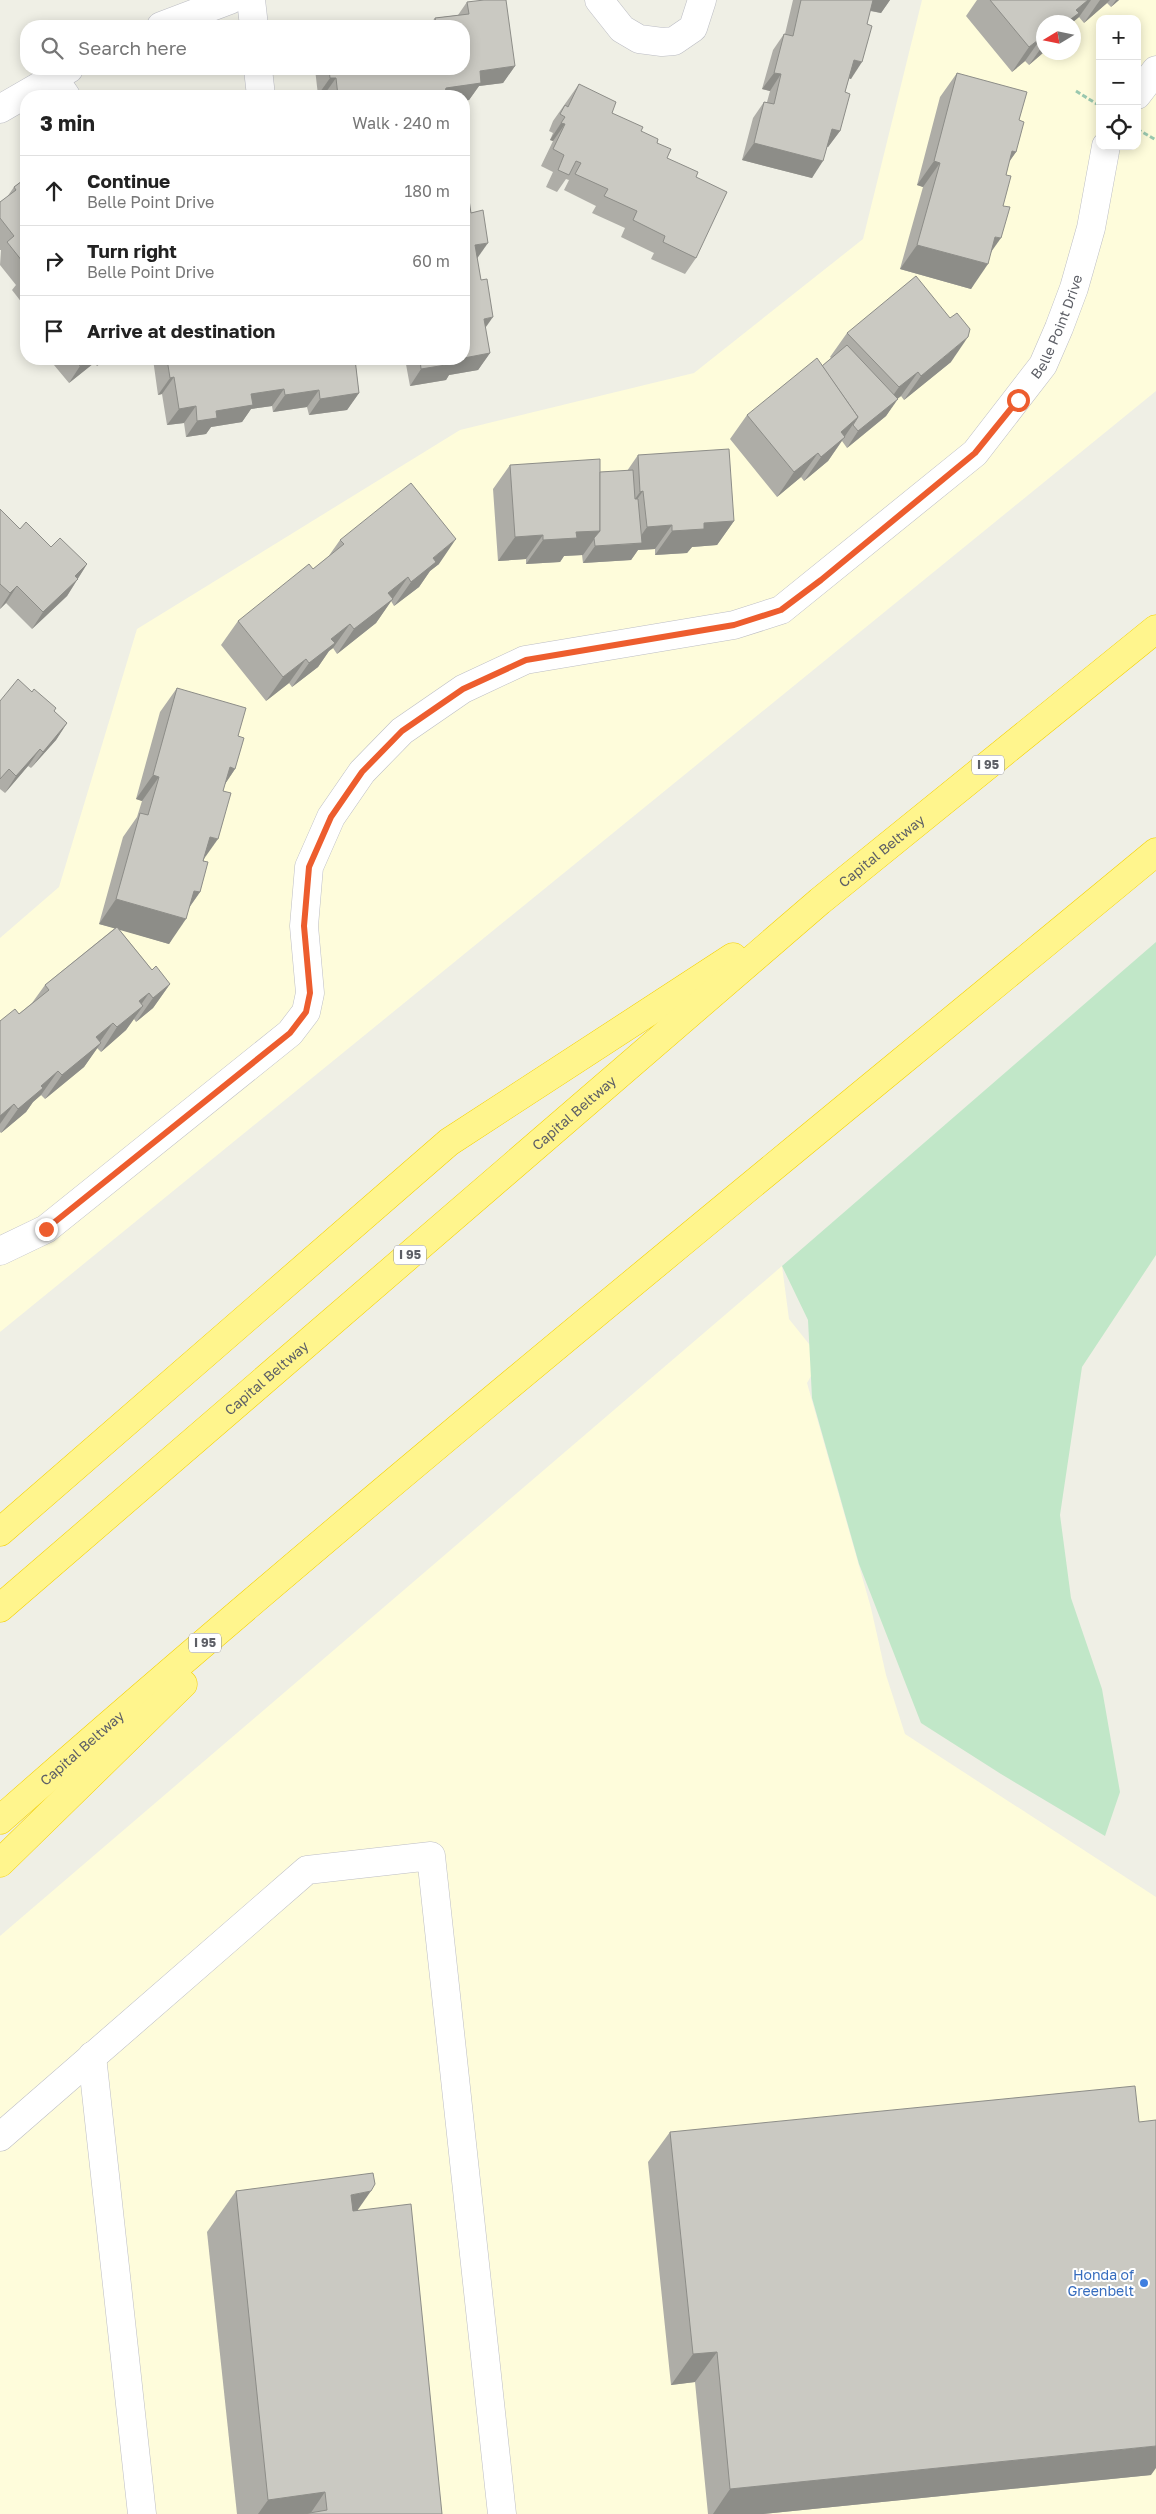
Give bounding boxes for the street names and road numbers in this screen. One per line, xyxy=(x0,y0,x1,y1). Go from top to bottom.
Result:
street label: Belle Point Drive xyxy=(1027,273,1085,382)
road number: I 95 xyxy=(972,756,1004,774)
street label: Capital Beltway xyxy=(835,811,928,890)
street label: Capital Beltway xyxy=(528,1072,619,1153)
road number: I 95 xyxy=(394,1246,426,1264)
street label: Capital Beltway xyxy=(221,1337,312,1419)
road number: I 95 xyxy=(189,1634,221,1652)
street label: Capital Beltway xyxy=(36,1707,127,1789)

